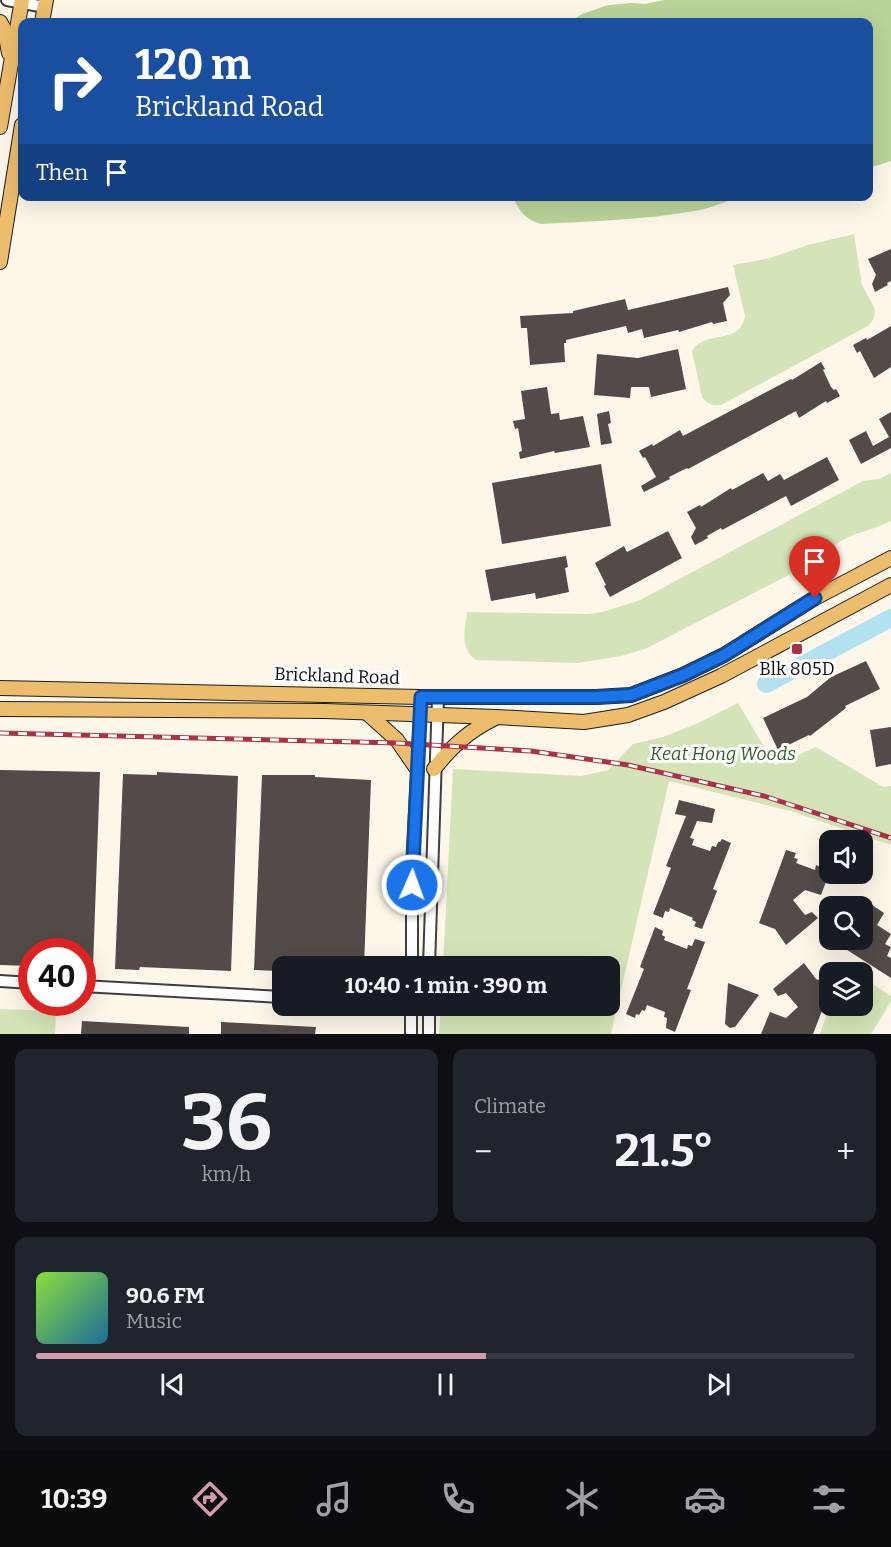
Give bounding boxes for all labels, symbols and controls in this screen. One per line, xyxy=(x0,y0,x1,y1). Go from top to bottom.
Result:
text: 120 m xyxy=(135,40,251,90)
icon: right xyxy=(36,42,114,120)
text: Brickland Road xyxy=(135,91,324,123)
icon: arrive xyxy=(100,156,133,189)
text: Then xyxy=(36,159,88,186)
pin xyxy=(789,536,840,598)
icon: arrive xyxy=(798,545,831,578)
marker: Blk 805D xyxy=(790,642,804,656)
place label: Blk 805D xyxy=(759,658,835,680)
street label: Brickland Road xyxy=(274,663,401,689)
park label: Keat Hong Woods xyxy=(650,743,796,765)
map controls xyxy=(819,830,873,1016)
button: sound xyxy=(819,830,873,884)
position arrow xyxy=(380,853,444,917)
button: search xyxy=(819,896,873,950)
speed limit sign: 40 xyxy=(18,938,96,1016)
button: layers xyxy=(819,962,873,1016)
text: 10:40 · 1 min · 390 m xyxy=(345,972,547,999)
text: 36 xyxy=(181,1076,272,1170)
text: Climate xyxy=(474,1094,546,1118)
text: 21.5° xyxy=(614,1124,714,1178)
text: − xyxy=(474,1132,492,1172)
text: + xyxy=(836,1132,855,1172)
text: km/h xyxy=(202,1162,251,1186)
text: 90.6 FM xyxy=(126,1282,205,1309)
text: Music xyxy=(126,1309,182,1333)
icon: previous xyxy=(156,1368,189,1401)
icon: pause xyxy=(429,1368,462,1401)
icon: next xyxy=(702,1368,735,1401)
icon: directions xyxy=(189,1478,231,1520)
icon: music xyxy=(313,1478,355,1520)
icon: phone xyxy=(437,1478,479,1520)
icon: climate xyxy=(561,1478,603,1520)
icon: car xyxy=(684,1478,726,1520)
icon: filters xyxy=(808,1478,850,1520)
text: 10:39 xyxy=(41,1483,107,1515)

